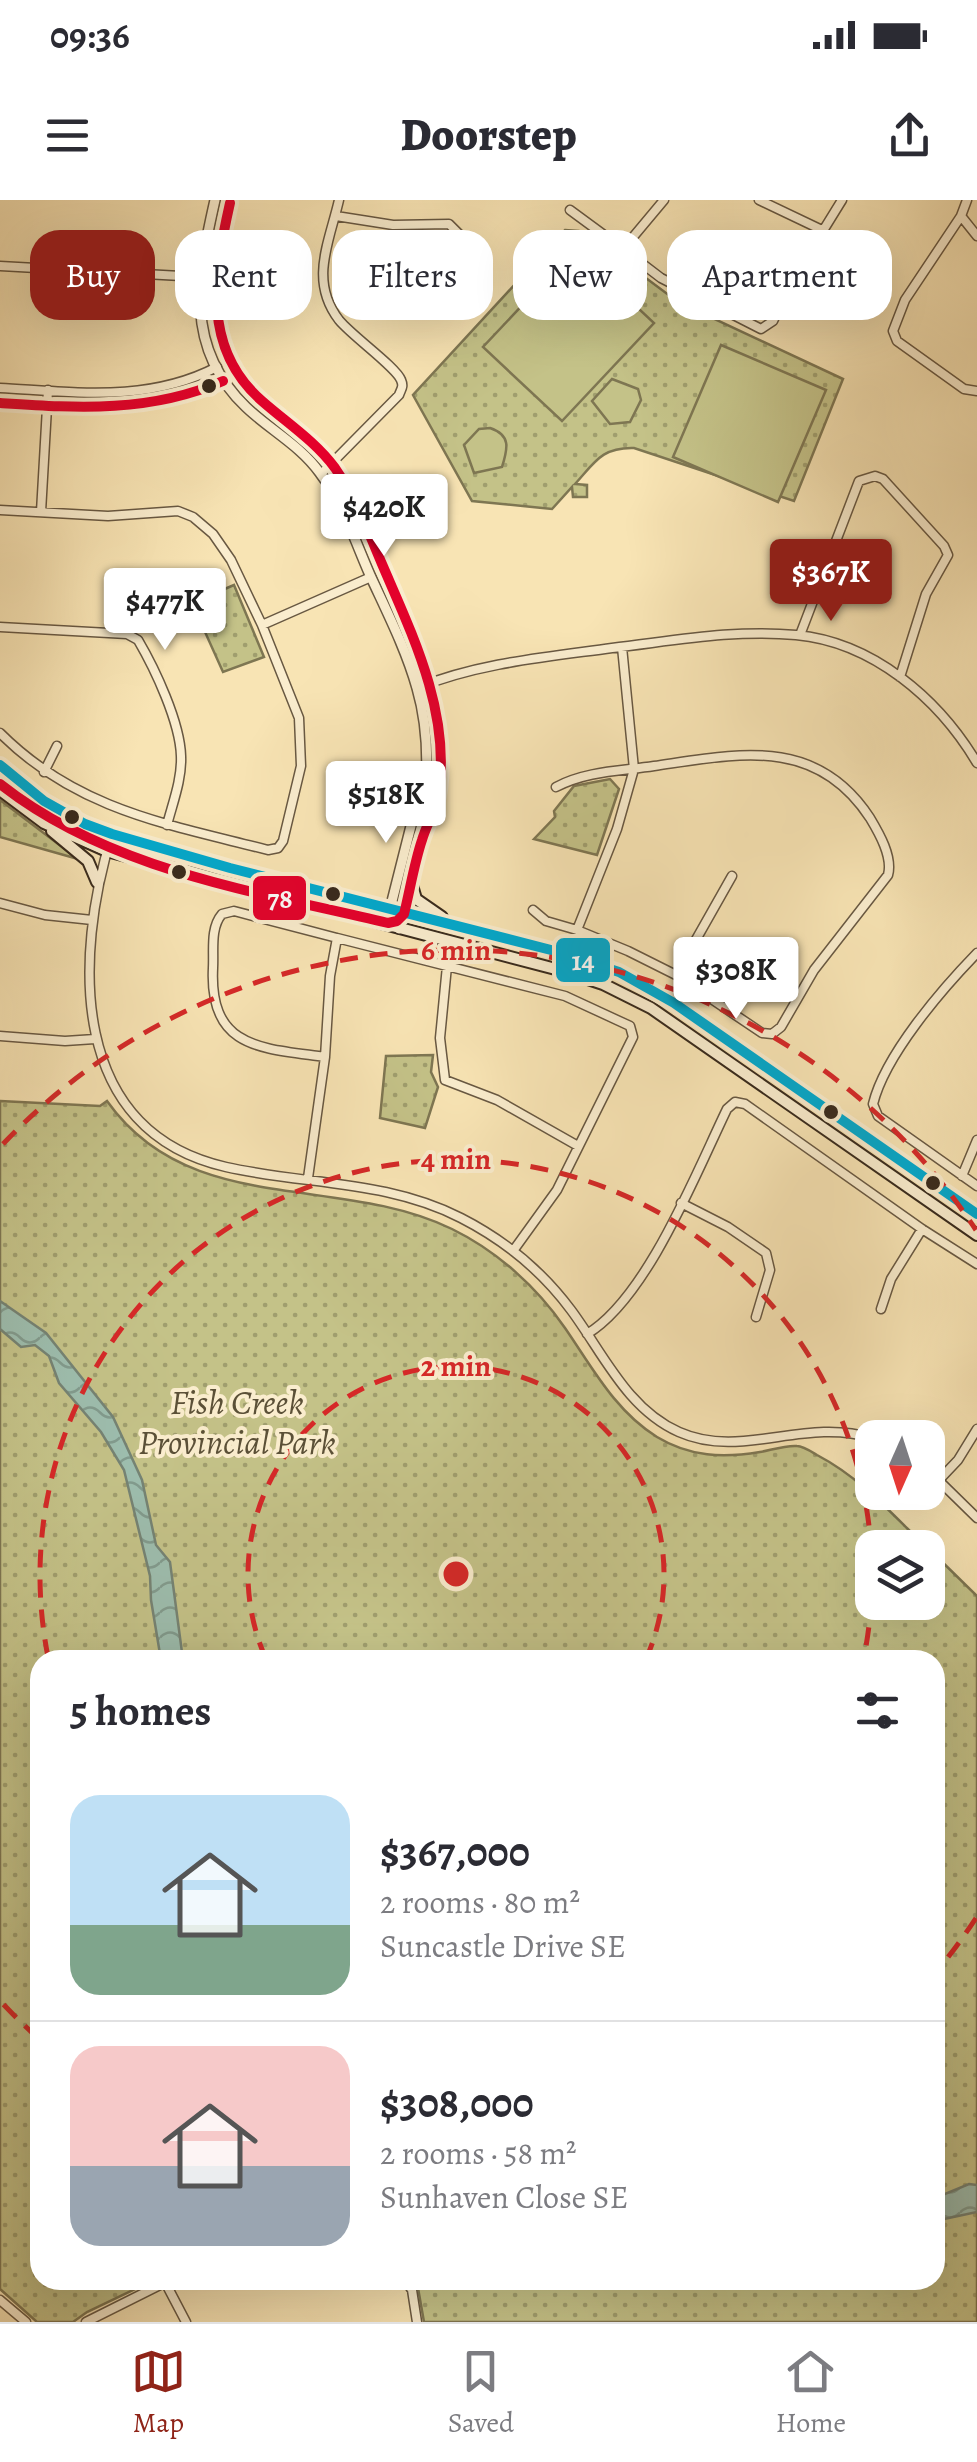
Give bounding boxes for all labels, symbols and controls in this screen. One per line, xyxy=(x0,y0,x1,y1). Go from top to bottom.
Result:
text: 09:36 xyxy=(50,9,130,61)
text: Doorstep xyxy=(400,104,577,166)
icon: menu xyxy=(40,108,95,163)
icon: share xyxy=(882,108,937,163)
chip: Buy xyxy=(30,230,155,320)
chip: Rent xyxy=(175,230,312,320)
chip: Filters xyxy=(332,230,493,320)
chip: New xyxy=(513,230,647,320)
chip: Apartment xyxy=(667,230,892,320)
unlabelled marker xyxy=(199,376,219,396)
pin: $420K xyxy=(314,474,454,559)
text: $420K xyxy=(343,484,425,528)
pin: $367K xyxy=(761,539,901,624)
text: $367K xyxy=(792,549,870,593)
pin: $477K xyxy=(95,568,235,653)
text: $477K xyxy=(126,578,204,622)
pin: $518K xyxy=(316,761,456,846)
text: $518K xyxy=(348,771,424,815)
unlabelled marker xyxy=(62,807,82,827)
unlabelled marker xyxy=(169,862,189,882)
line badge: 78 xyxy=(251,874,308,922)
text: 78 xyxy=(267,880,293,918)
unlabelled marker xyxy=(323,884,343,904)
text: 6 min xyxy=(421,930,491,970)
line badge: 14 xyxy=(554,936,612,984)
pin: $308K xyxy=(666,937,806,1022)
text: 14 xyxy=(571,942,595,980)
text: $308K xyxy=(695,947,777,991)
unlabelled marker xyxy=(821,1102,841,1122)
text: 4 min xyxy=(421,1139,491,1179)
unlabelled marker xyxy=(923,1173,943,1193)
text: 2 min xyxy=(421,1346,491,1386)
park label: Fish Creek Provincial Park xyxy=(138,1378,336,1466)
north arrow xyxy=(855,1420,945,1510)
map controls xyxy=(855,1420,945,1620)
button: layers xyxy=(855,1530,945,1620)
centre of rings xyxy=(438,1556,474,1592)
text: 5 homes xyxy=(70,1682,211,1739)
icon: filters xyxy=(850,1683,905,1738)
text: $367,000 xyxy=(380,1823,530,1880)
icon: home xyxy=(150,1835,270,1955)
text: 2 rooms · 80 m² xyxy=(380,1880,580,1924)
text: Suncastle Drive SE xyxy=(380,1924,626,1968)
text: $308,000 xyxy=(380,2074,534,2131)
icon: home xyxy=(150,2086,270,2206)
text: 2 rooms · 58 m² xyxy=(380,2131,577,2175)
text: Sunhaven Close SE xyxy=(380,2175,628,2219)
tab: Map xyxy=(131,2344,186,2442)
tab: Saved xyxy=(448,2344,514,2442)
tab: Home xyxy=(776,2344,846,2442)

